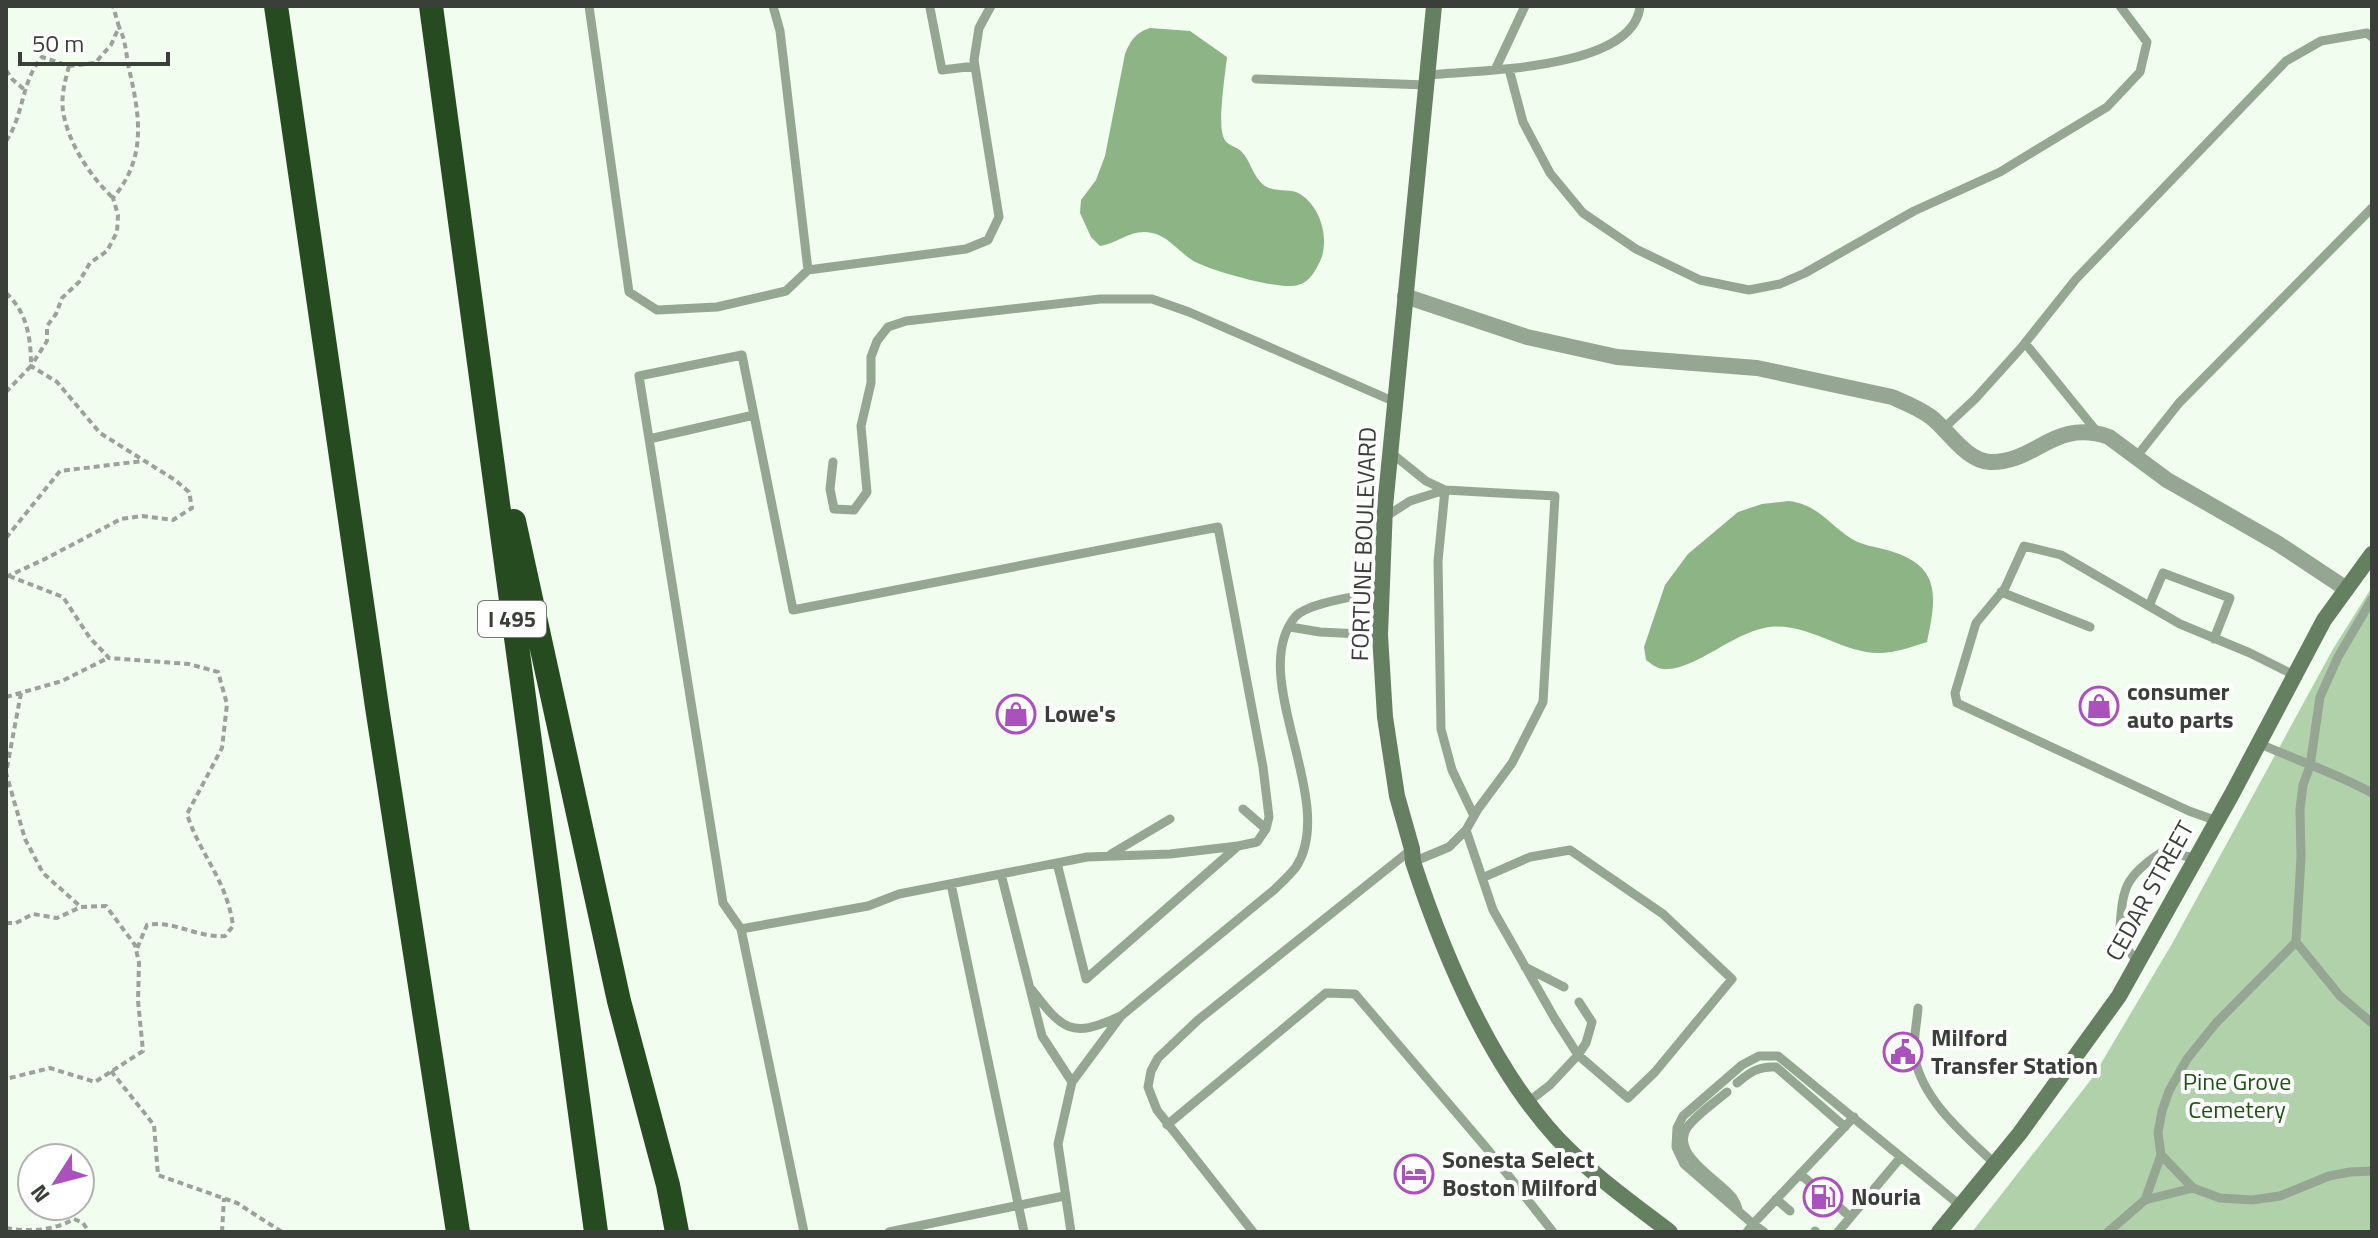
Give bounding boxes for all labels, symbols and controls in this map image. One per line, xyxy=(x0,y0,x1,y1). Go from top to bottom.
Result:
scale bar xyxy=(20,16,168,66)
text: 50 m xyxy=(32,25,84,61)
street label: FORTUNE BOULEVARD xyxy=(1341,426,1385,662)
road number: I 495 xyxy=(478,601,546,637)
place label: consumer auto parts xyxy=(2127,673,2234,737)
shop icon: consumer auto parts xyxy=(2078,685,2120,727)
shop icon: Lowe's xyxy=(995,693,1037,735)
place label: Lowe's xyxy=(1044,695,1116,731)
street label: CEDAR STREET xyxy=(2096,813,2203,967)
place label: Milford Transfer Station xyxy=(1931,1019,2098,1083)
public building icon: Milford Transfer Station xyxy=(1882,1031,1924,1073)
park label: Pine Grove Cemetery xyxy=(2183,1063,2291,1127)
place label: Sonesta Select Boston Milford xyxy=(1442,1141,1597,1205)
north arrow xyxy=(16,1142,96,1222)
hotel icon: Sonesta Select Boston Milford xyxy=(1393,1153,1435,1195)
fuel station icon: Nouria xyxy=(1802,1176,1844,1218)
text: N xyxy=(22,1178,58,1210)
place label: Nouria xyxy=(1851,1178,1921,1214)

